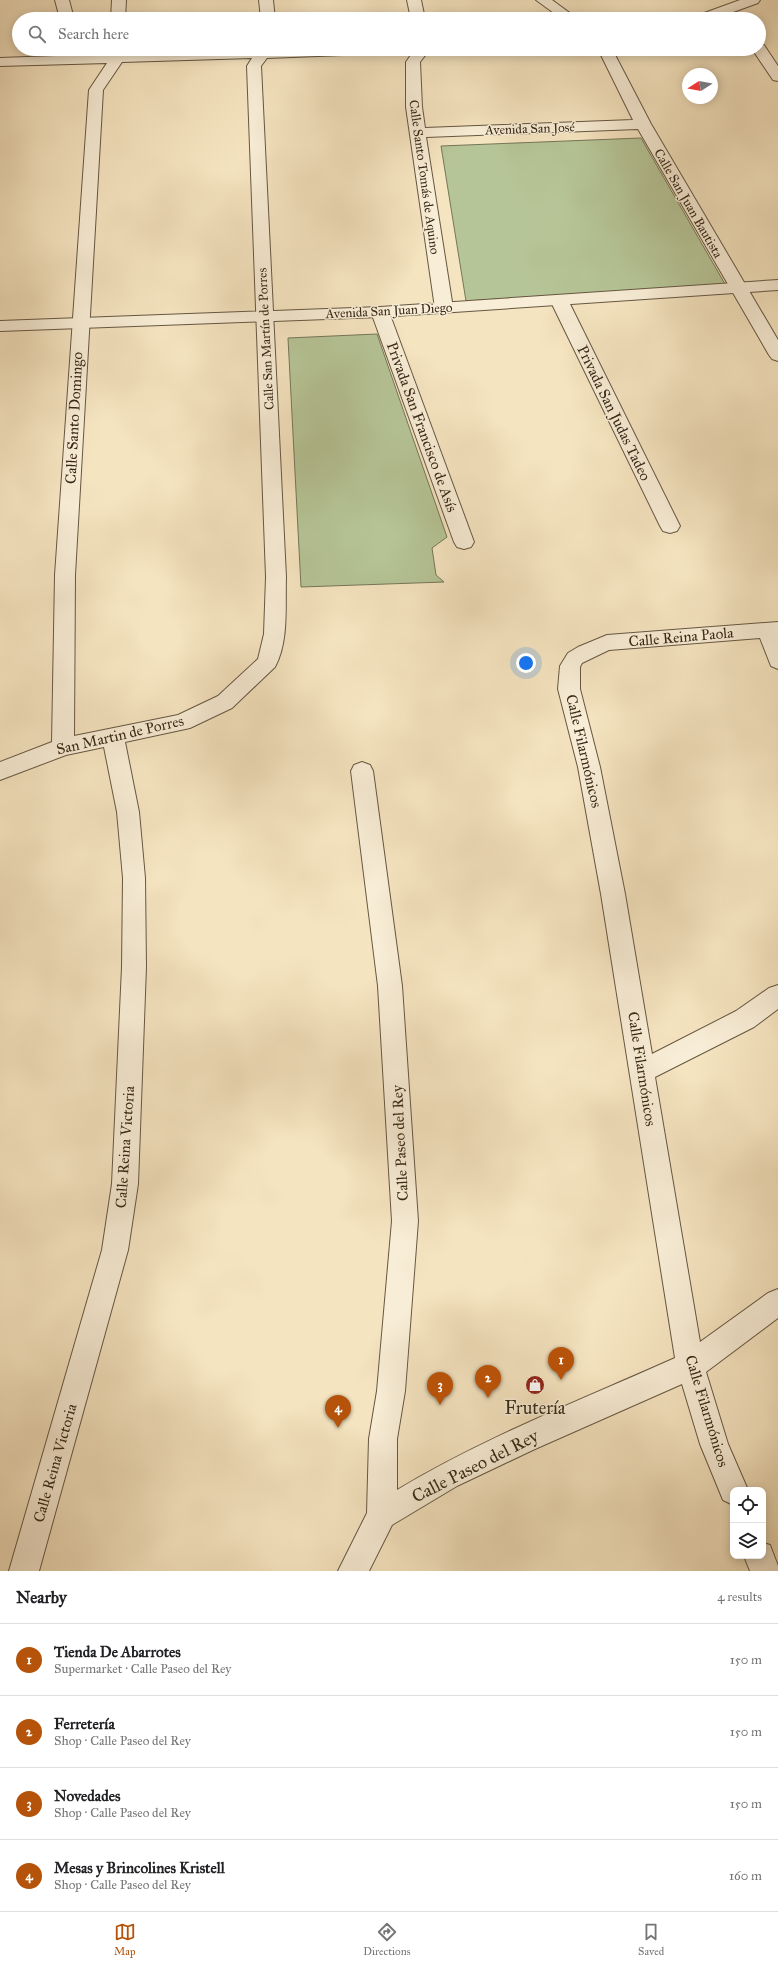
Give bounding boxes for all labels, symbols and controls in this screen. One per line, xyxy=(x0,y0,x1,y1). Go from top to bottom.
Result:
search box xyxy=(12,12,766,56)
icon: search xyxy=(26,23,48,45)
text: Search here xyxy=(58,25,129,43)
north arrow xyxy=(682,68,718,104)
street label: Calle Santo Tomás de Aquino xyxy=(405,99,443,256)
street label: Avenida San José xyxy=(484,119,576,139)
street label: Calle San Juan Bautista xyxy=(650,146,726,261)
street label: Calle San Martín de Porres xyxy=(254,267,278,410)
street label: Avenida San Juan Diego xyxy=(324,300,453,322)
street label: Privada San Francisco de Asís xyxy=(383,339,461,515)
street label: Privada San Judas Tadeo xyxy=(572,342,655,484)
street label: Calle Santo Domingo xyxy=(62,351,86,485)
street label: Calle Reina Paola xyxy=(628,623,735,651)
your location xyxy=(516,653,536,673)
street label: Calle Filarmónicos xyxy=(562,692,606,810)
street label: San Martin de Porres xyxy=(55,712,185,758)
street label: Calle Filarmónicos xyxy=(624,1010,660,1128)
street label: Calle Paseo del Rey xyxy=(388,1084,412,1201)
street label: Calle Reina Victoria xyxy=(112,1085,138,1209)
pin: 1 xyxy=(548,1347,574,1380)
street label: Calle Filarmónicos xyxy=(681,1353,733,1469)
pin: 2 xyxy=(475,1365,501,1398)
pin: 3 xyxy=(427,1372,453,1405)
shop icon: Frutería xyxy=(524,1374,546,1396)
pin: 4 xyxy=(325,1395,351,1428)
place label: Frutería xyxy=(505,1397,566,1419)
street label: Calle Reina Victoria xyxy=(29,1401,81,1524)
street label: Calle Paseo del Rey xyxy=(408,1424,543,1507)
map controls xyxy=(730,1487,766,1559)
button: locate xyxy=(730,1487,766,1523)
button: layers xyxy=(730,1523,766,1559)
text: Nearby xyxy=(16,1587,67,1608)
text: 4 results xyxy=(717,1589,762,1605)
text: Tienda De Abarrotes xyxy=(54,1643,181,1661)
text: 1 xyxy=(26,1652,32,1668)
text: 150 m xyxy=(730,1652,762,1668)
text: Supermarket · Calle Paseo del Rey xyxy=(54,1661,231,1677)
text: Ferretería xyxy=(54,1715,115,1733)
text: 2 xyxy=(26,1724,32,1740)
text: 150 m xyxy=(730,1724,762,1740)
text: Shop · Calle Paseo del Rey xyxy=(54,1733,191,1749)
text: Novedades xyxy=(54,1787,120,1805)
text: 3 xyxy=(26,1796,32,1812)
text: 150 m xyxy=(730,1796,762,1812)
text: Shop · Calle Paseo del Rey xyxy=(54,1805,191,1821)
text: Mesas y Brincolines Kristell xyxy=(54,1859,225,1877)
text: 4 xyxy=(25,1868,33,1884)
text: 160 m xyxy=(729,1868,762,1884)
text: Shop · Calle Paseo del Rey xyxy=(54,1877,191,1893)
tab: Map xyxy=(114,1921,136,1958)
tab: Directions xyxy=(363,1921,411,1958)
tab: Saved xyxy=(638,1921,664,1958)

